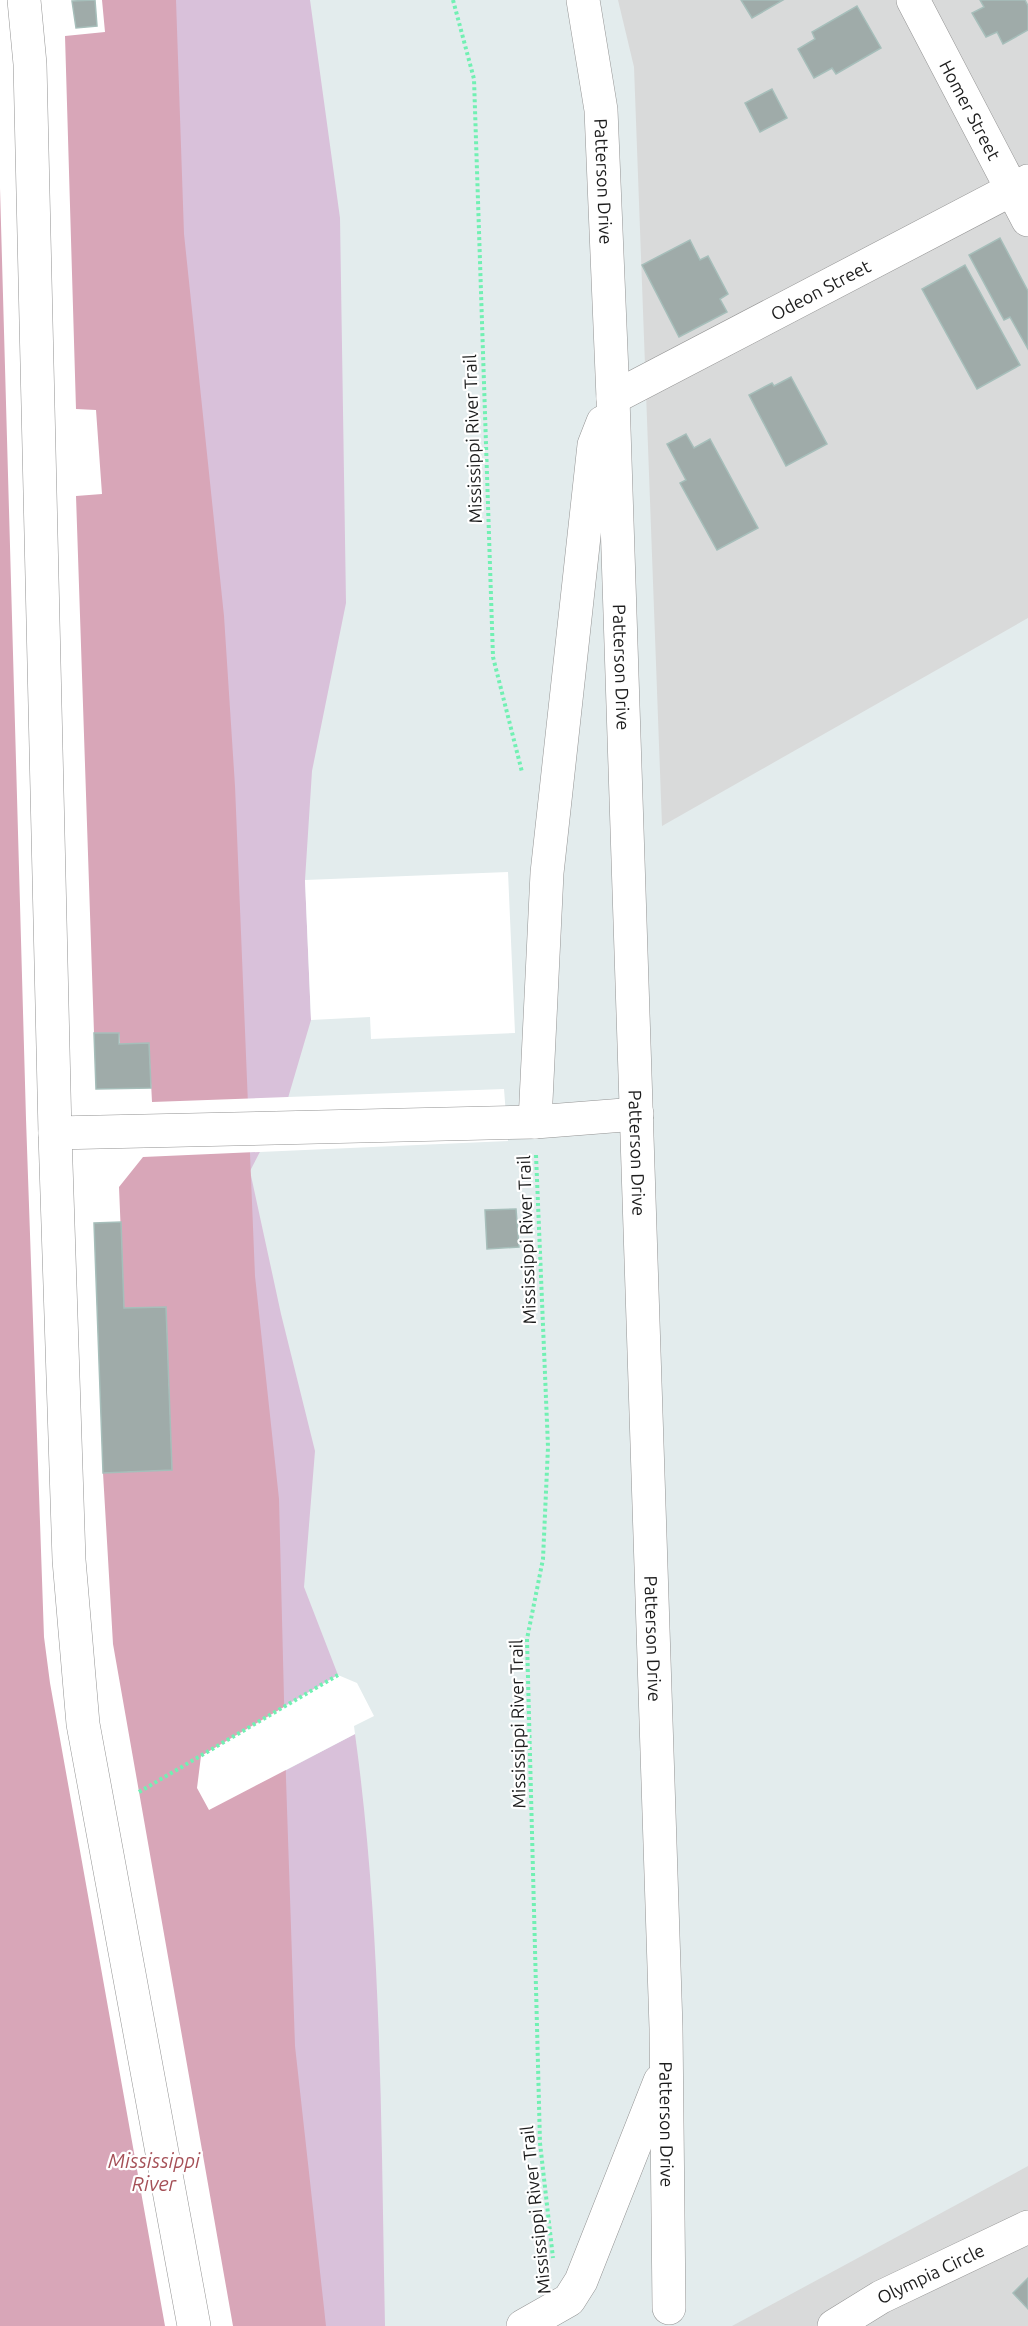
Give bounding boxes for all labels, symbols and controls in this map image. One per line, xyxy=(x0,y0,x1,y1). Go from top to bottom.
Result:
street label: Homer Street xyxy=(936,57,1005,163)
street label: Patterson Drive xyxy=(591,118,617,245)
street label: Odeon Street xyxy=(767,255,874,324)
street label: Mississippi River Trail xyxy=(459,354,485,524)
street label: Patterson Drive xyxy=(610,604,634,730)
street label: Patterson Drive xyxy=(626,1090,650,1216)
street label: Mississippi River Trail xyxy=(513,1155,539,1325)
street label: Patterson Drive xyxy=(641,1575,665,1702)
street label: Mississippi River Trail xyxy=(506,1639,528,1809)
street label: Patterson Drive xyxy=(656,2061,678,2188)
street label: Mississippi River Trail xyxy=(516,2124,554,2295)
water label: Mississippi River xyxy=(108,2149,201,2195)
street label: Olympia Circle xyxy=(874,2239,987,2308)

